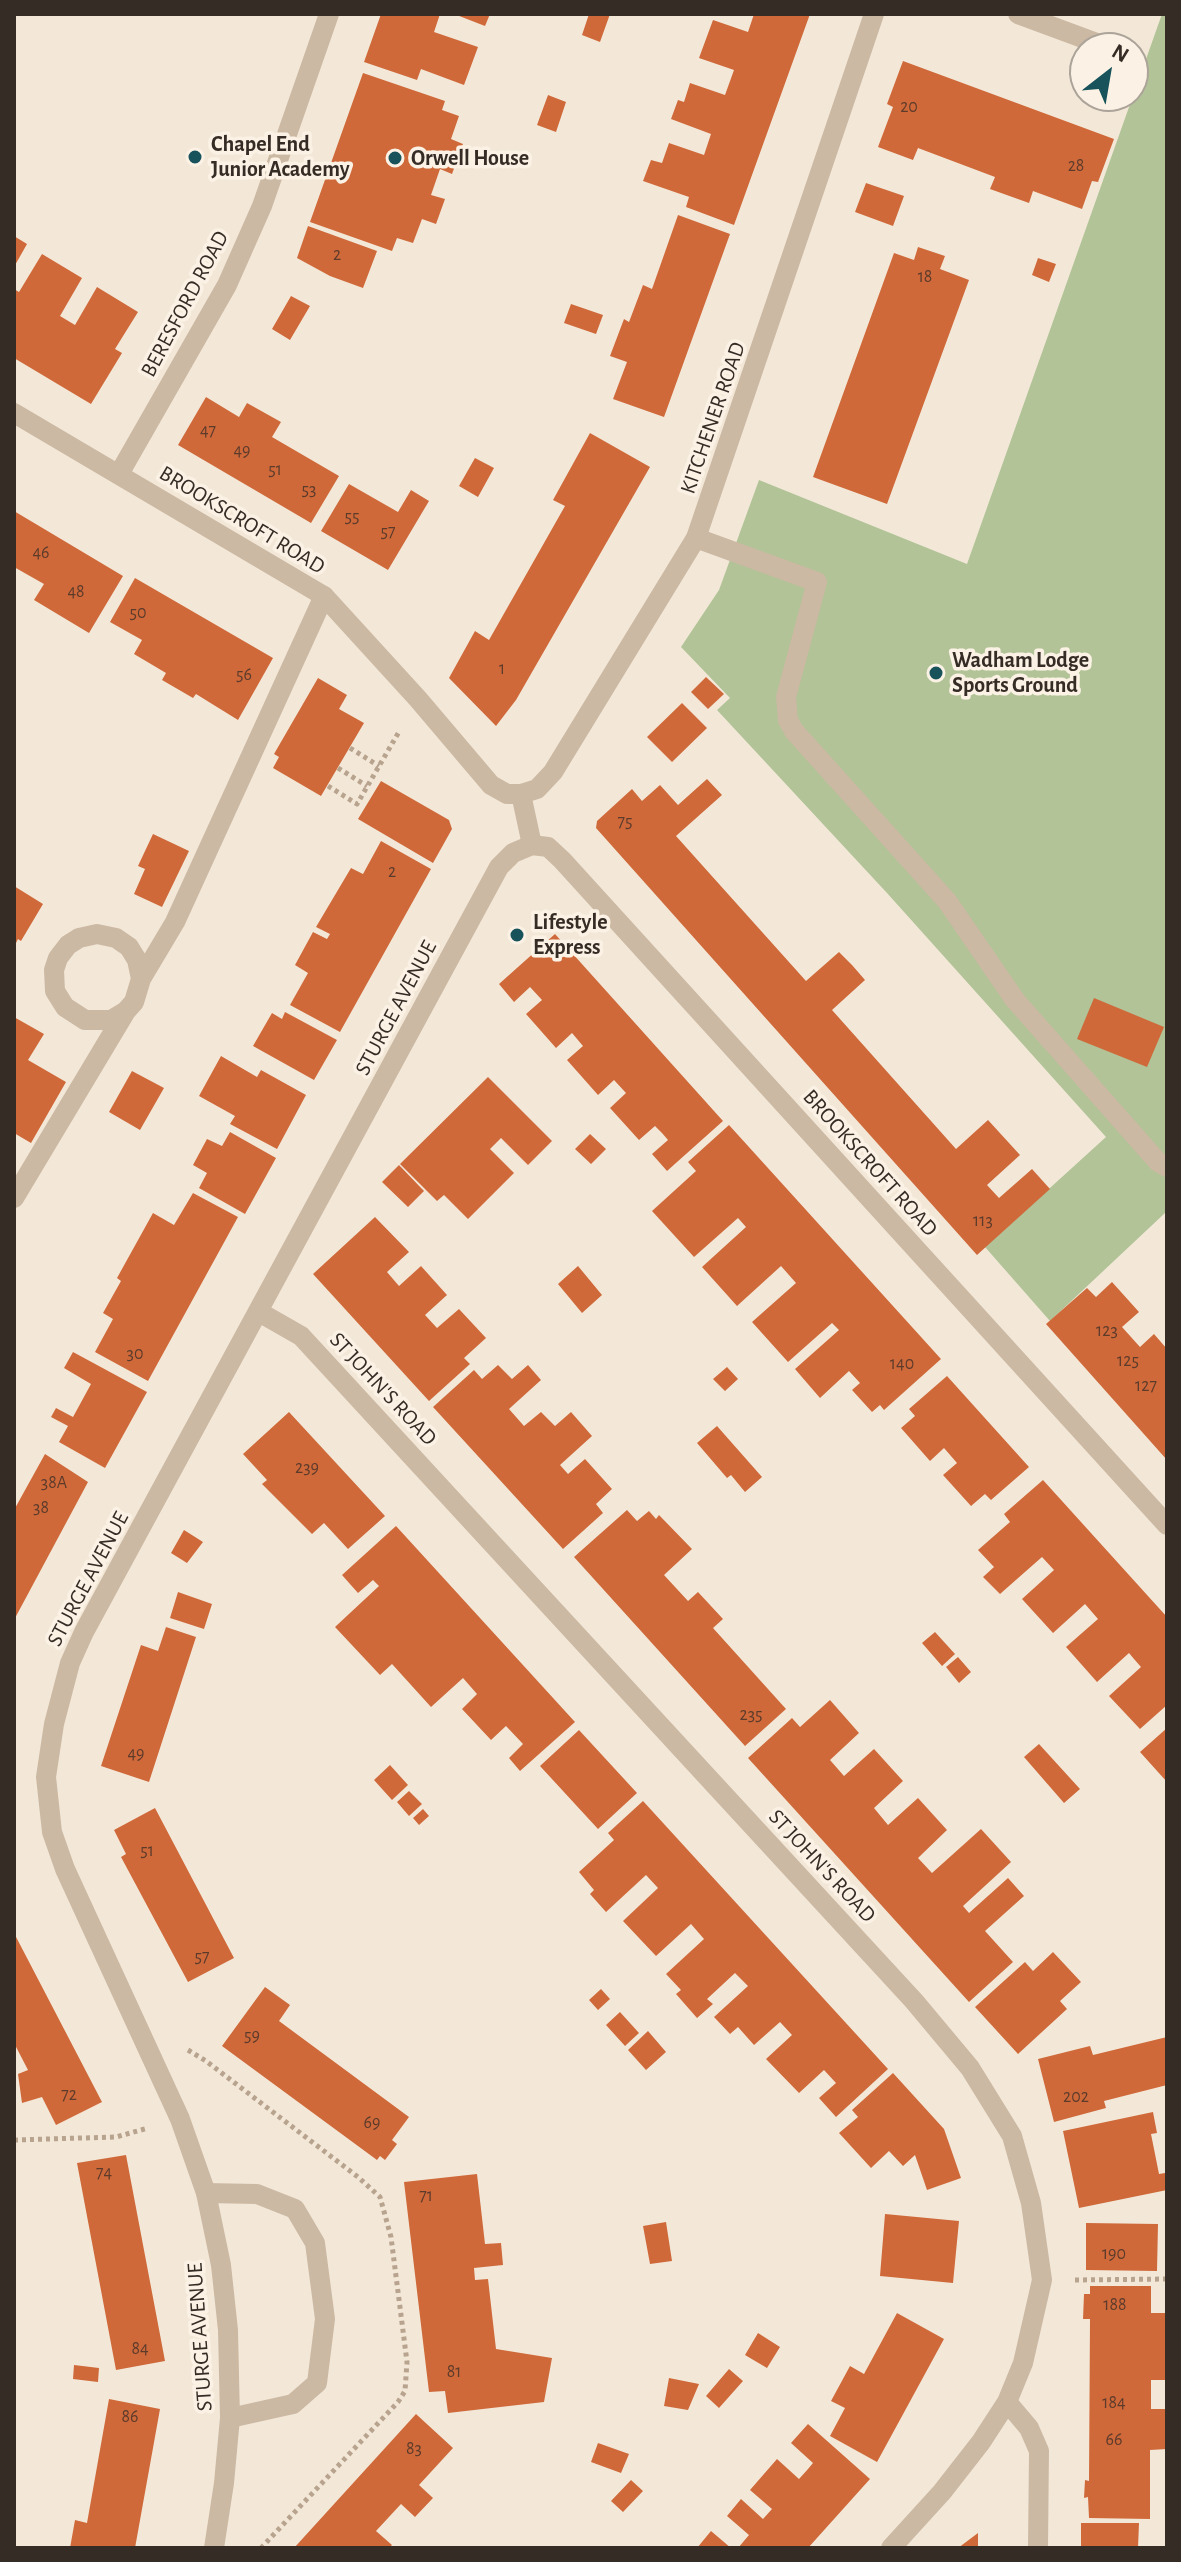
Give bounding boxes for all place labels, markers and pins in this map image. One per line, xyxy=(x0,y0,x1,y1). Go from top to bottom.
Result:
place label: Chapel End Junior Academy xyxy=(211,131,349,182)
place label: Orwell House xyxy=(411,145,529,171)
marker: Chapel End Junior Academy xyxy=(186,148,204,166)
marker: Orwell House xyxy=(386,149,404,167)
place label: Wadham Lodge Sports Ground xyxy=(952,647,1089,698)
marker: Wadham Lodge Sports Ground xyxy=(927,664,945,682)
place label: Lifestyle Express xyxy=(533,909,608,960)
marker: Lifestyle Express xyxy=(508,926,526,944)

